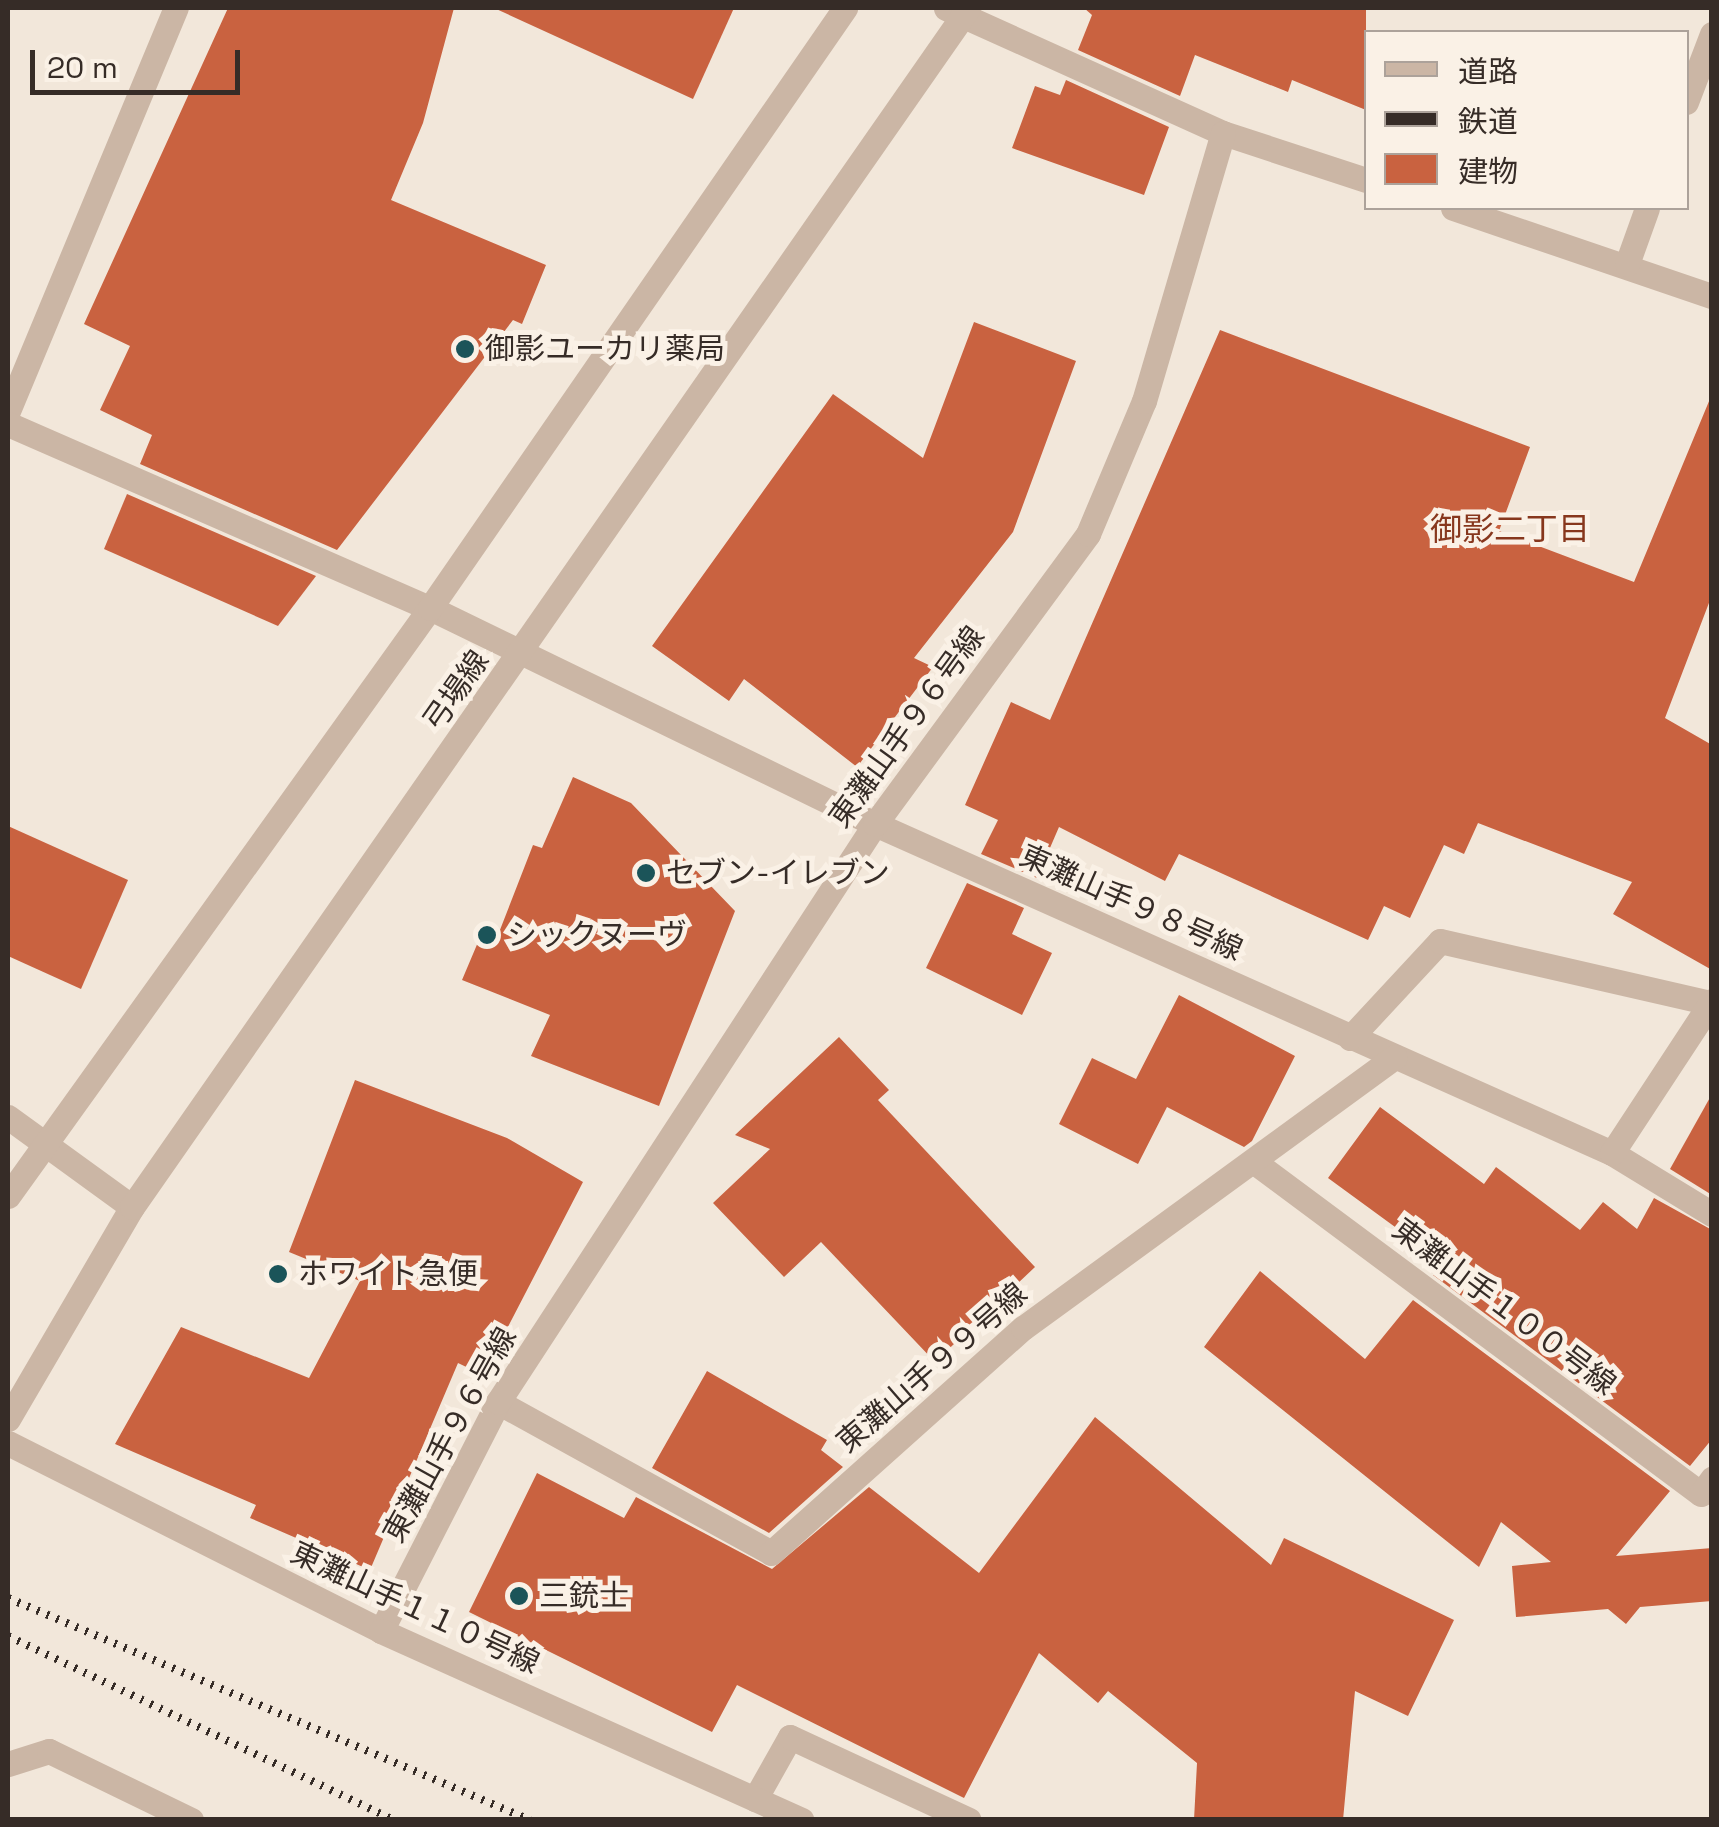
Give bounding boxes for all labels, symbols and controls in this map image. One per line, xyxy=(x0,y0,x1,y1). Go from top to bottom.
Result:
scale bar xyxy=(35,30,245,92)
legend xyxy=(1364,30,1689,210)
text: 20 m xyxy=(47,48,118,87)
text: 道路 xyxy=(1458,52,1518,91)
text: 鉄道 xyxy=(1458,102,1518,141)
text: 建物 xyxy=(1458,152,1518,191)
place label: 御影ユーカリ薬局 xyxy=(485,331,725,367)
marker: 御影ユーカリ薬局 xyxy=(454,338,476,360)
district label: 御影二丁目 xyxy=(1430,510,1590,548)
street label: 東灘山手９６号線 xyxy=(822,619,992,835)
street label: 弓場線 xyxy=(415,644,497,738)
street label: 東灘山手９８号線 xyxy=(1014,838,1248,968)
place label: セブン-イレブン xyxy=(666,855,890,891)
marker: セブン-イレブン xyxy=(635,862,657,884)
place label: シックヌーヴ xyxy=(507,917,687,953)
marker: シックヌーヴ xyxy=(476,924,498,946)
street label: 東灘山手１００号線 xyxy=(1385,1211,1623,1403)
place label: ホワイト急便 xyxy=(298,1256,478,1292)
marker: ホワイト急便 xyxy=(267,1263,289,1285)
street label: 東灘山手９９号線 xyxy=(830,1276,1034,1460)
street label: 東灘山手９６号線 xyxy=(376,1321,524,1549)
street label: 東灘山手１１０号線 xyxy=(285,1535,545,1681)
place label: 三銃士 xyxy=(539,1578,629,1614)
marker: 三銃士 xyxy=(508,1585,530,1607)

